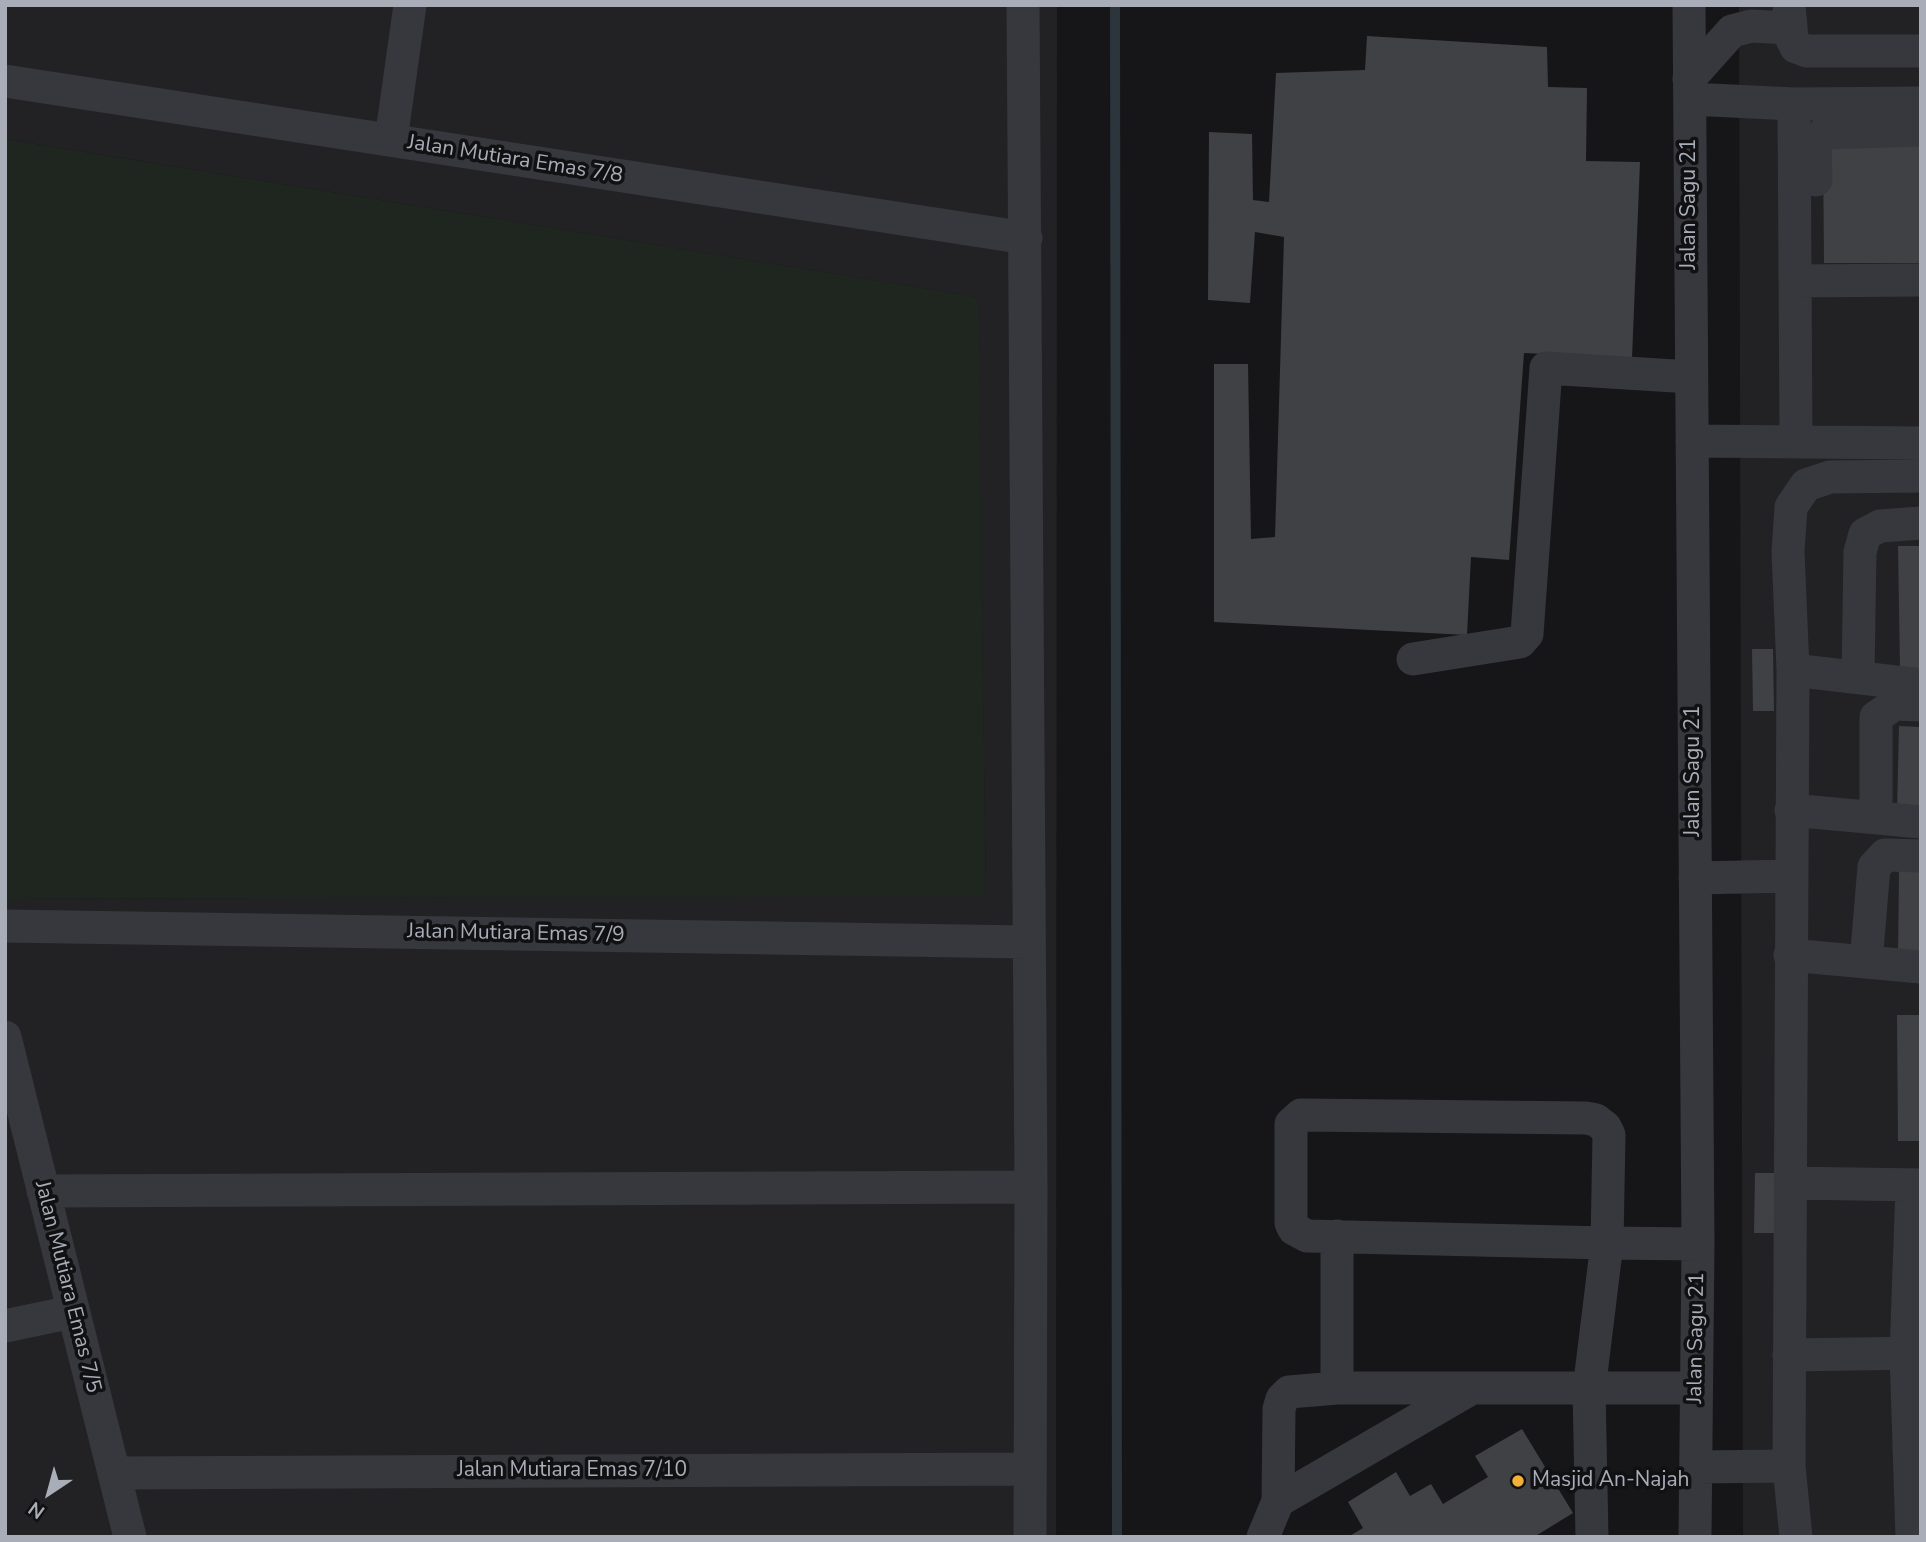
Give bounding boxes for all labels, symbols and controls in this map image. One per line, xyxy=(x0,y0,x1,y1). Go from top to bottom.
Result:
street label: Jalan Mutiara Emas 7/8 xyxy=(406,131,624,189)
street label: Jalan Sagu 21 xyxy=(1677,138,1703,270)
street label: Jalan Sagu 21 xyxy=(1681,705,1707,837)
street label: Jalan Mutiara Emas 7/9 xyxy=(407,920,625,948)
street label: Jalan Mutiara Emas 7/5 xyxy=(28,1178,106,1396)
street label: Jalan Sagu 21 xyxy=(1683,1272,1711,1404)
north arrow xyxy=(14,1458,84,1528)
street label: Jalan Mutiara Emas 7/10 xyxy=(457,1458,687,1484)
place label: Masjid An-Najah xyxy=(1532,1468,1689,1494)
marker: Masjid An-Najah xyxy=(1510,1473,1526,1489)
text: N xyxy=(23,1495,50,1525)

